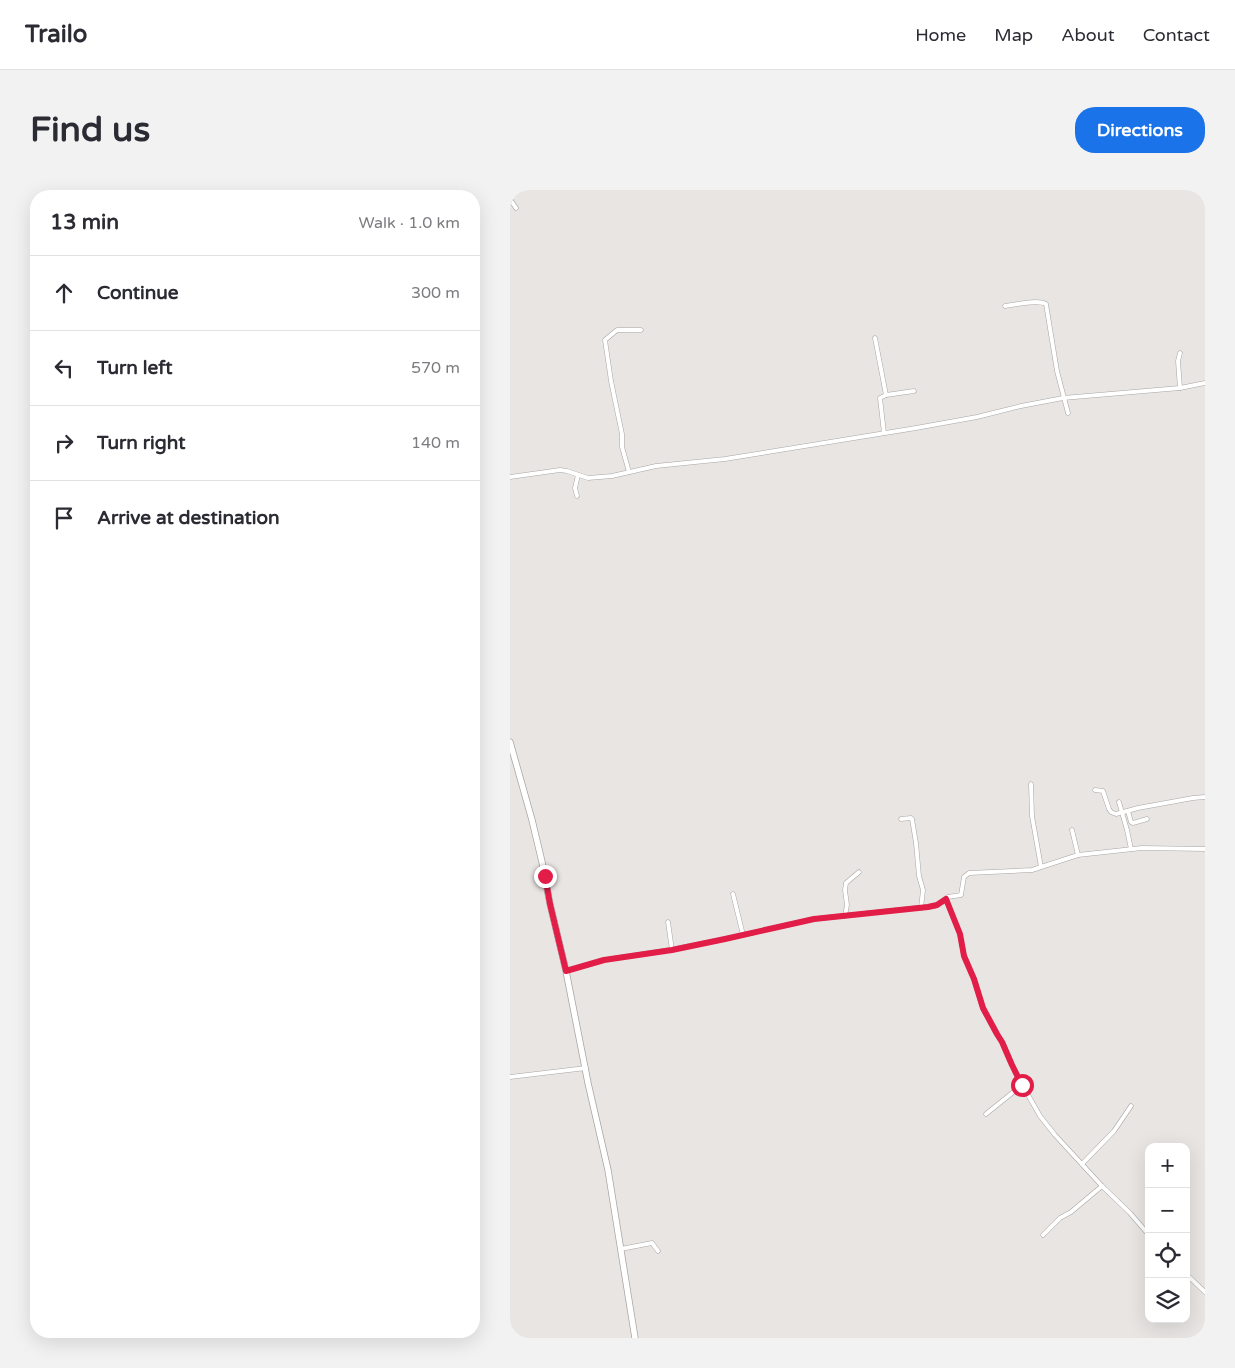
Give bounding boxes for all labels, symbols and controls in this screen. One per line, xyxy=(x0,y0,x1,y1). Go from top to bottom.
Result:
text: Trailo xyxy=(25,20,87,49)
text: Home xyxy=(915,24,966,46)
text: Map xyxy=(994,24,1033,46)
text: About xyxy=(1061,24,1115,46)
text: Contact xyxy=(1143,24,1210,46)
button: Directions xyxy=(1075,107,1205,153)
text: Find us xyxy=(30,109,150,151)
text: 13 min xyxy=(50,210,119,235)
text: Walk · 1.0 km xyxy=(358,213,460,233)
icon: ahead xyxy=(50,279,78,307)
text: Continue xyxy=(97,282,179,304)
text: 300 m xyxy=(411,283,460,303)
icon: left xyxy=(50,354,78,382)
text: Turn left xyxy=(97,357,173,379)
text: 570 m xyxy=(411,358,460,378)
icon: right xyxy=(50,429,78,457)
text: Turn right xyxy=(97,432,185,454)
text: 140 m xyxy=(411,433,460,453)
icon: arrive xyxy=(50,504,78,532)
text: Arrive at destination xyxy=(97,507,280,529)
route end xyxy=(534,865,557,888)
route start xyxy=(1011,1074,1034,1097)
map controls xyxy=(1145,1143,1190,1323)
button: + xyxy=(1145,1143,1190,1188)
button: − xyxy=(1145,1188,1190,1233)
button: locate xyxy=(1145,1233,1190,1278)
button: layers xyxy=(1145,1278,1190,1323)

